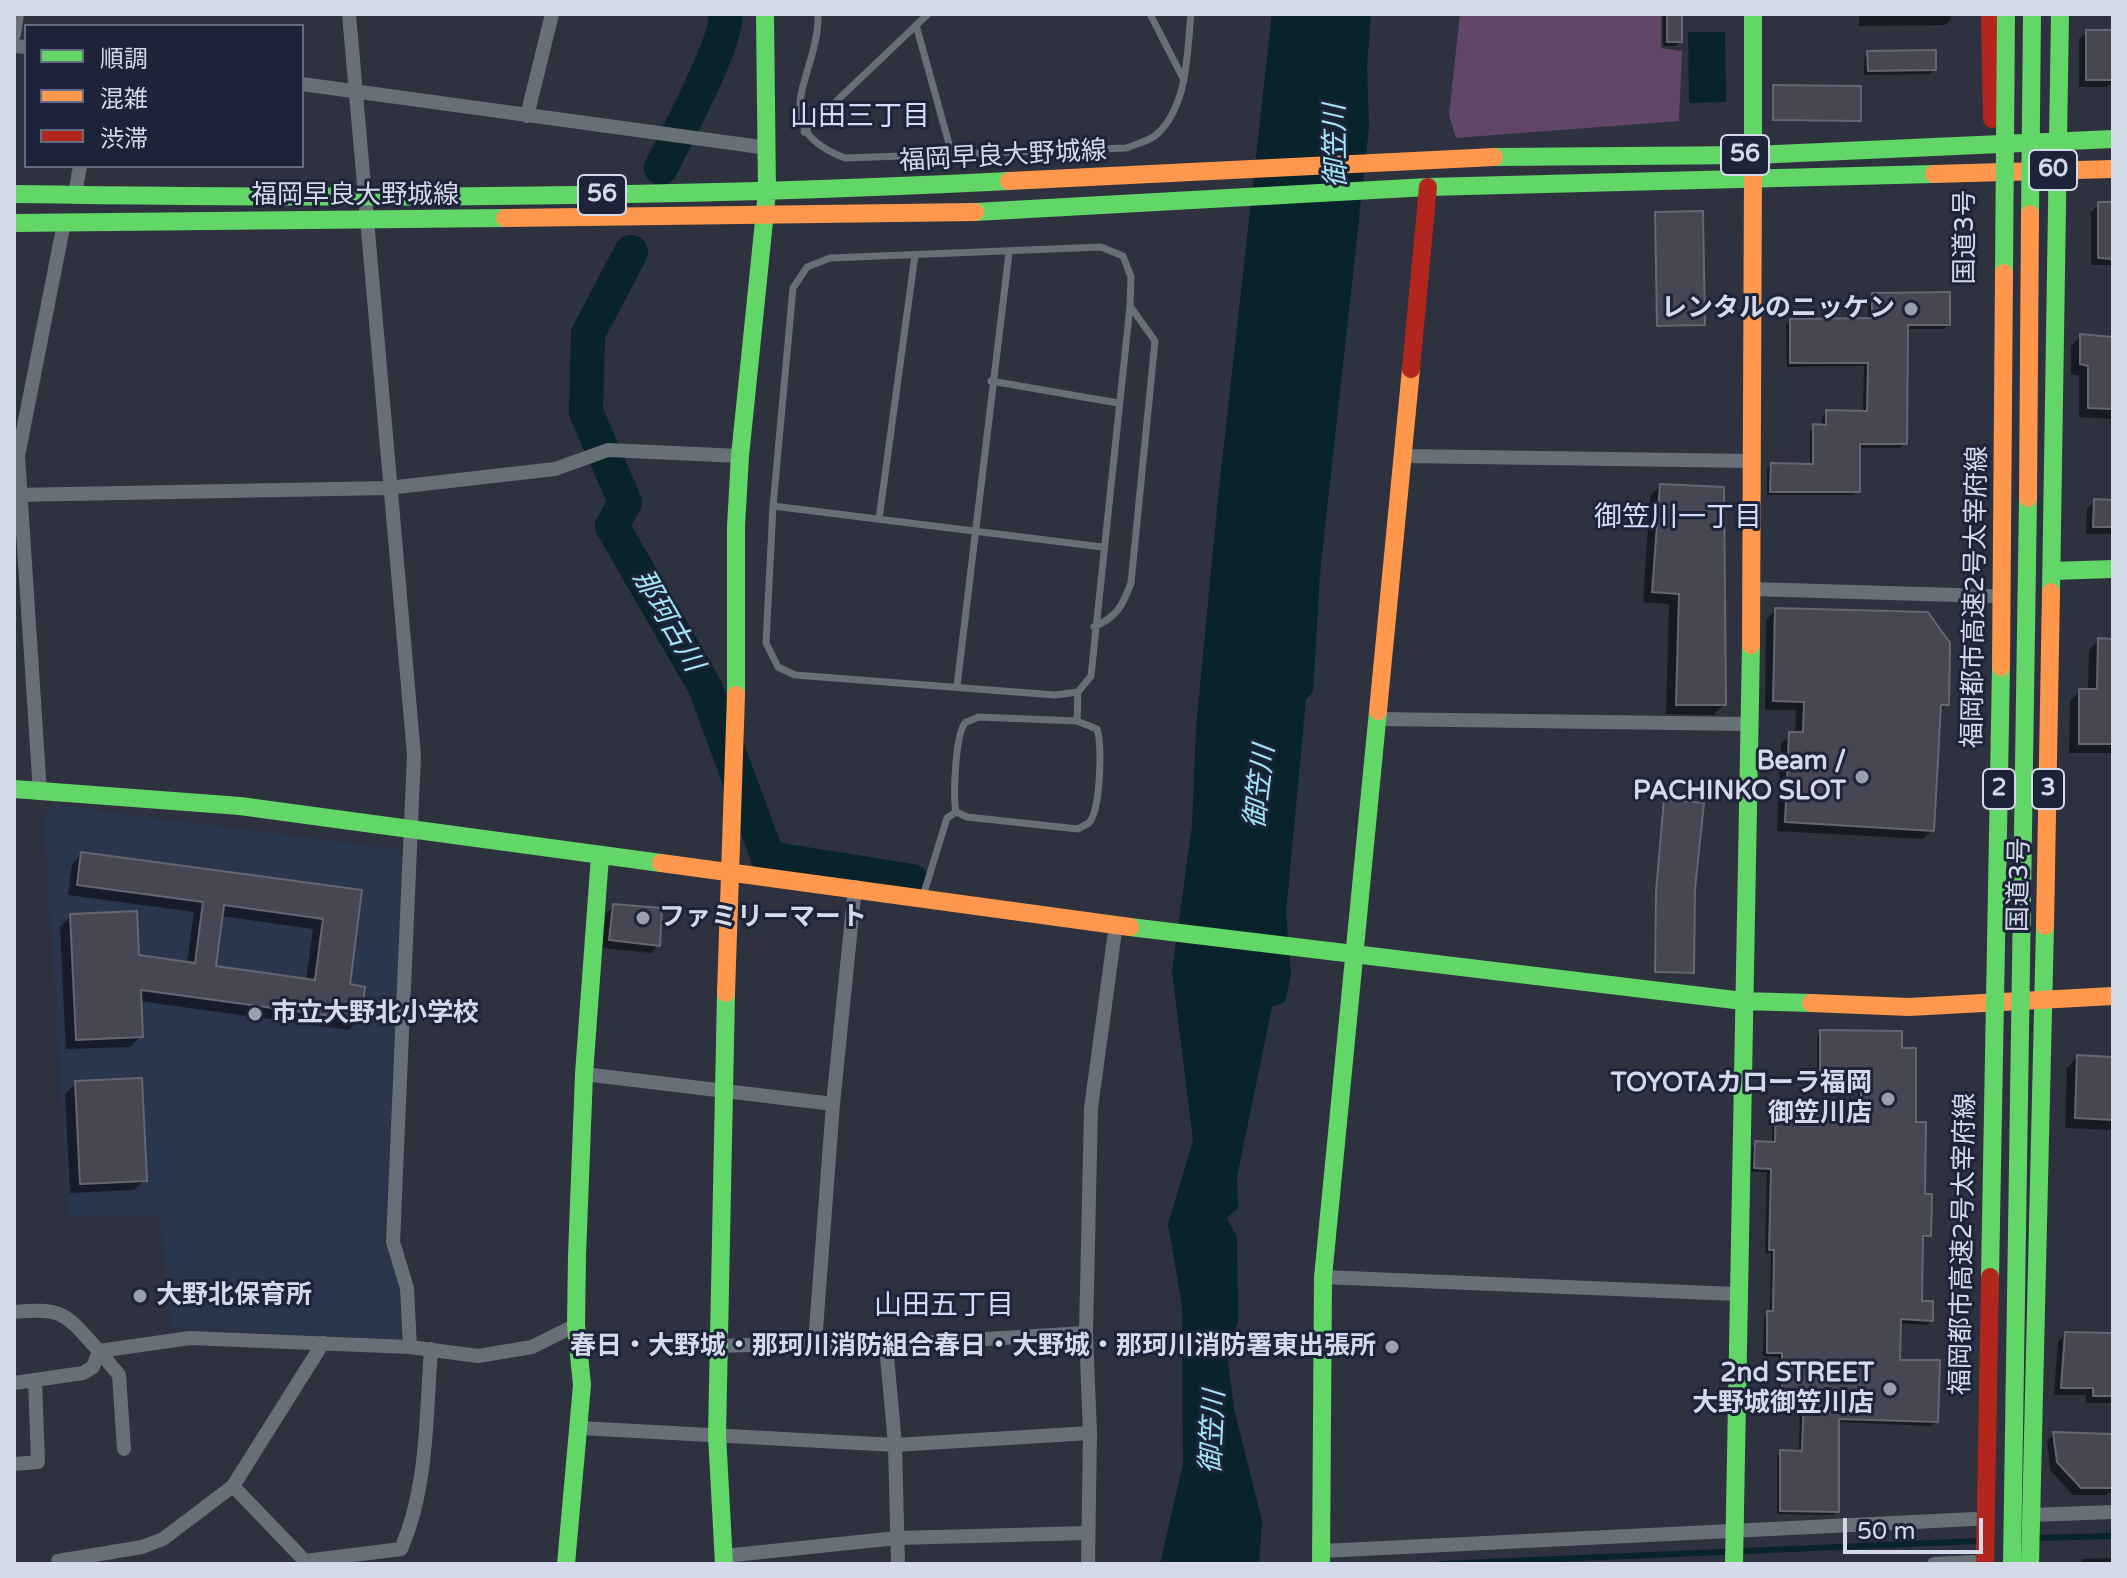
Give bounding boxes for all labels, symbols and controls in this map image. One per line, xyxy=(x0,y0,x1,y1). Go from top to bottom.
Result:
legend xyxy=(24,24,304,168)
text: 順調 xyxy=(100,45,148,74)
text: 混雑 xyxy=(100,85,148,114)
district label: 山田三丁目 xyxy=(790,101,930,135)
water label: 御笠川 xyxy=(1319,104,1355,188)
text: 渋滞 xyxy=(100,125,148,154)
road number: 56 xyxy=(1721,135,1769,175)
street label: 福岡早良大野城線 xyxy=(898,136,1108,178)
road number: 60 xyxy=(2029,150,2077,190)
road number: 56 xyxy=(578,175,626,215)
street label: 福岡早良大野城線 xyxy=(251,180,459,212)
street label: 国道3号 xyxy=(1950,190,1982,284)
place label: レンタルのニッケン xyxy=(1661,293,1895,325)
marker: レンタルのニッケン xyxy=(1902,300,1920,318)
street label: 福岡都市高速2号太宰府線 xyxy=(1958,446,1994,748)
district label: 御笠川一丁目 xyxy=(1594,502,1762,536)
water label: 那珂古川 xyxy=(624,564,710,678)
water label: 御笠川 xyxy=(1239,743,1283,831)
place label: Beam / PACHINKO SLOT xyxy=(1633,746,1846,808)
marker: Beam / PACHINKO SLOT xyxy=(1853,768,1871,786)
road number: 2 xyxy=(1983,769,2015,809)
road number: 3 xyxy=(2032,769,2064,809)
street label: 国道3号 xyxy=(2004,838,2036,932)
place label: ファミリーマート xyxy=(659,902,867,934)
marker: ファミリーマート xyxy=(634,909,652,927)
place label: 市立大野北小学校 xyxy=(271,998,479,1030)
marker: 市立大野北小学校 xyxy=(246,1005,264,1023)
place label: TOYOTAカローラ福岡 御笠川店 xyxy=(1611,1068,1872,1130)
marker: TOYOTAカローラ福岡 御笠川店 xyxy=(1879,1090,1897,1108)
street label: 福岡都市高速2号太宰府線 xyxy=(1946,1093,1982,1395)
place label: 大野北保育所 xyxy=(156,1280,312,1312)
marker: 大野北保育所 xyxy=(131,1287,149,1305)
district label: 山田五丁目 xyxy=(874,1290,1014,1324)
place label: 春日・大野城・那珂川消防組合春日・大野城・那珂川消防署東出張所 xyxy=(570,1331,1376,1363)
marker: 春日・大野城・那珂川消防組合春日・大野城・那珂川消防署東出張所 xyxy=(1383,1338,1401,1356)
place label: 2nd STREET 大野城御笠川店 xyxy=(1692,1358,1874,1420)
marker: 2nd STREET 大野城御笠川店 xyxy=(1881,1380,1899,1398)
water label: 御笠川 xyxy=(1195,1389,1233,1475)
scale bar xyxy=(1847,1502,1987,1552)
text: 50 m xyxy=(1857,1517,1915,1546)

